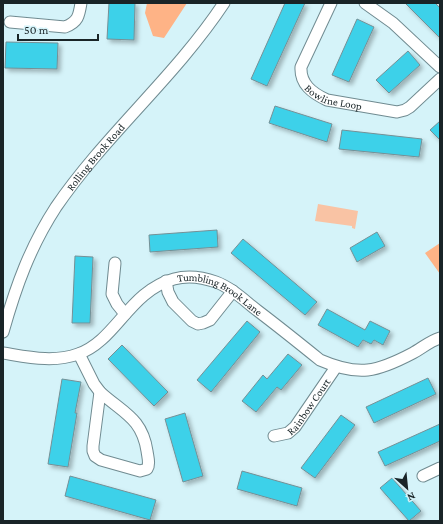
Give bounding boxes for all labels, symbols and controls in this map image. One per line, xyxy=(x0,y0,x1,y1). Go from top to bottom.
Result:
scale bar xyxy=(18,16,98,42)
text: 50 m xyxy=(24,23,49,37)
street label: Bowline Loop xyxy=(302,82,363,113)
street label: Rolling Brook Road xyxy=(64,121,127,193)
street label: Tumbling Brook Lane xyxy=(176,271,265,318)
street label: Rainbow Court xyxy=(284,376,333,437)
north arrow xyxy=(387,468,427,508)
text: N xyxy=(405,490,418,504)

